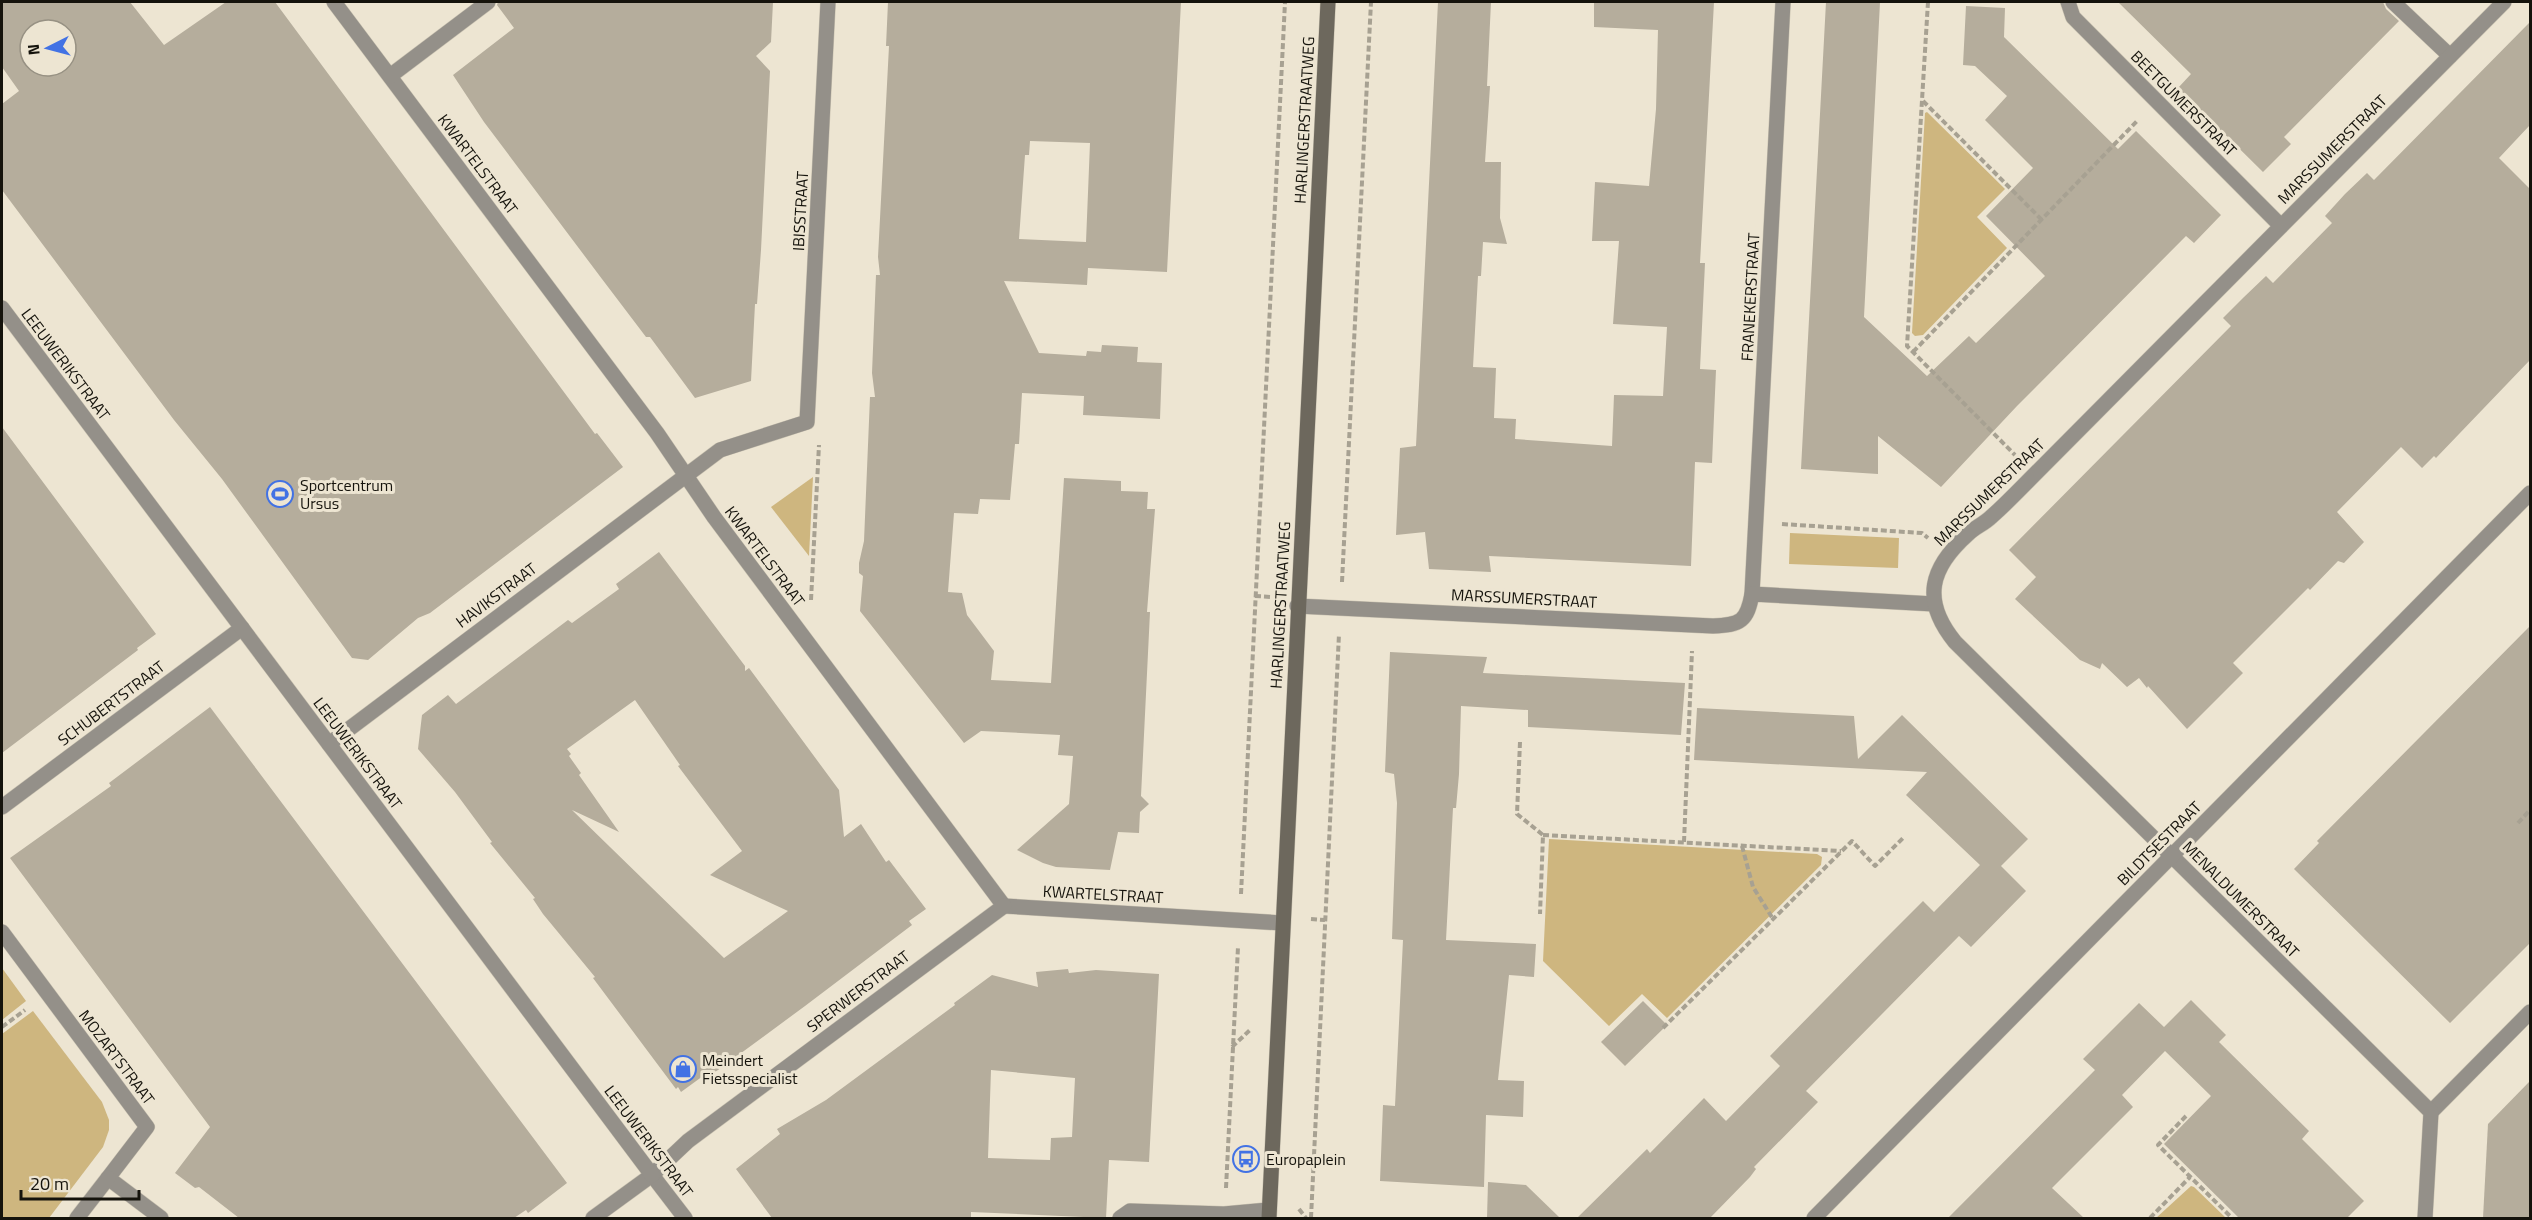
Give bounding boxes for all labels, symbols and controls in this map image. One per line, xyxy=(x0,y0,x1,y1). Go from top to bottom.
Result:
north arrow xyxy=(18,18,78,78)
street label: HARLINGERSTRAATWEG xyxy=(1288,36,1320,204)
text: N xyxy=(21,43,46,56)
street label: BEETGUMERSTRAAT xyxy=(2125,44,2243,162)
street label: MARSSUMERSTRAAT xyxy=(2272,88,2393,209)
street label: KWARTELSTRAAT xyxy=(432,109,524,220)
street label: IBISSTRAAT xyxy=(786,170,814,252)
street label: FRANEKERSTRAAT xyxy=(1735,232,1765,362)
street label: LEEUWERIKSTRAAT xyxy=(16,303,117,426)
street label: MARSSUMERSTRAAT xyxy=(1928,432,2050,551)
place label: Sportcentrum Ursus xyxy=(300,473,393,515)
sports icon: Sportcentrum Ursus xyxy=(265,479,295,509)
street label: KWARTELSTRAAT xyxy=(719,501,811,612)
street label: HARLINGERSTRAATWEG xyxy=(1264,521,1296,689)
street label: HAVIKSTRAAT xyxy=(451,556,542,633)
street label: MARSSUMERSTRAAT xyxy=(1450,582,1598,614)
street label: SCHUBERTSTRAAT xyxy=(52,654,170,751)
street label: LEEUWERIKSTRAAT xyxy=(308,692,409,815)
street label: BILDTSESTRAAT xyxy=(2111,795,2207,891)
street label: MENALDUMERSTRAAT xyxy=(2177,835,2305,963)
street label: KWARTELSTRAAT xyxy=(1042,879,1164,909)
street label: SPERWERSTRAAT xyxy=(802,944,915,1038)
street label: MOZARTSTRAAT xyxy=(73,1004,161,1110)
place label: Meindert Fietsspecialist xyxy=(702,1048,798,1090)
shop icon: Meindert Fietsspecialist xyxy=(668,1054,698,1084)
street label: LEEUWERIKSTRAAT xyxy=(599,1080,700,1203)
bus stop icon: Europaplein xyxy=(1231,1144,1261,1174)
place label: Europaplein xyxy=(1266,1147,1346,1171)
scale bar xyxy=(21,1163,140,1201)
text: 20 m xyxy=(30,1170,69,1197)

